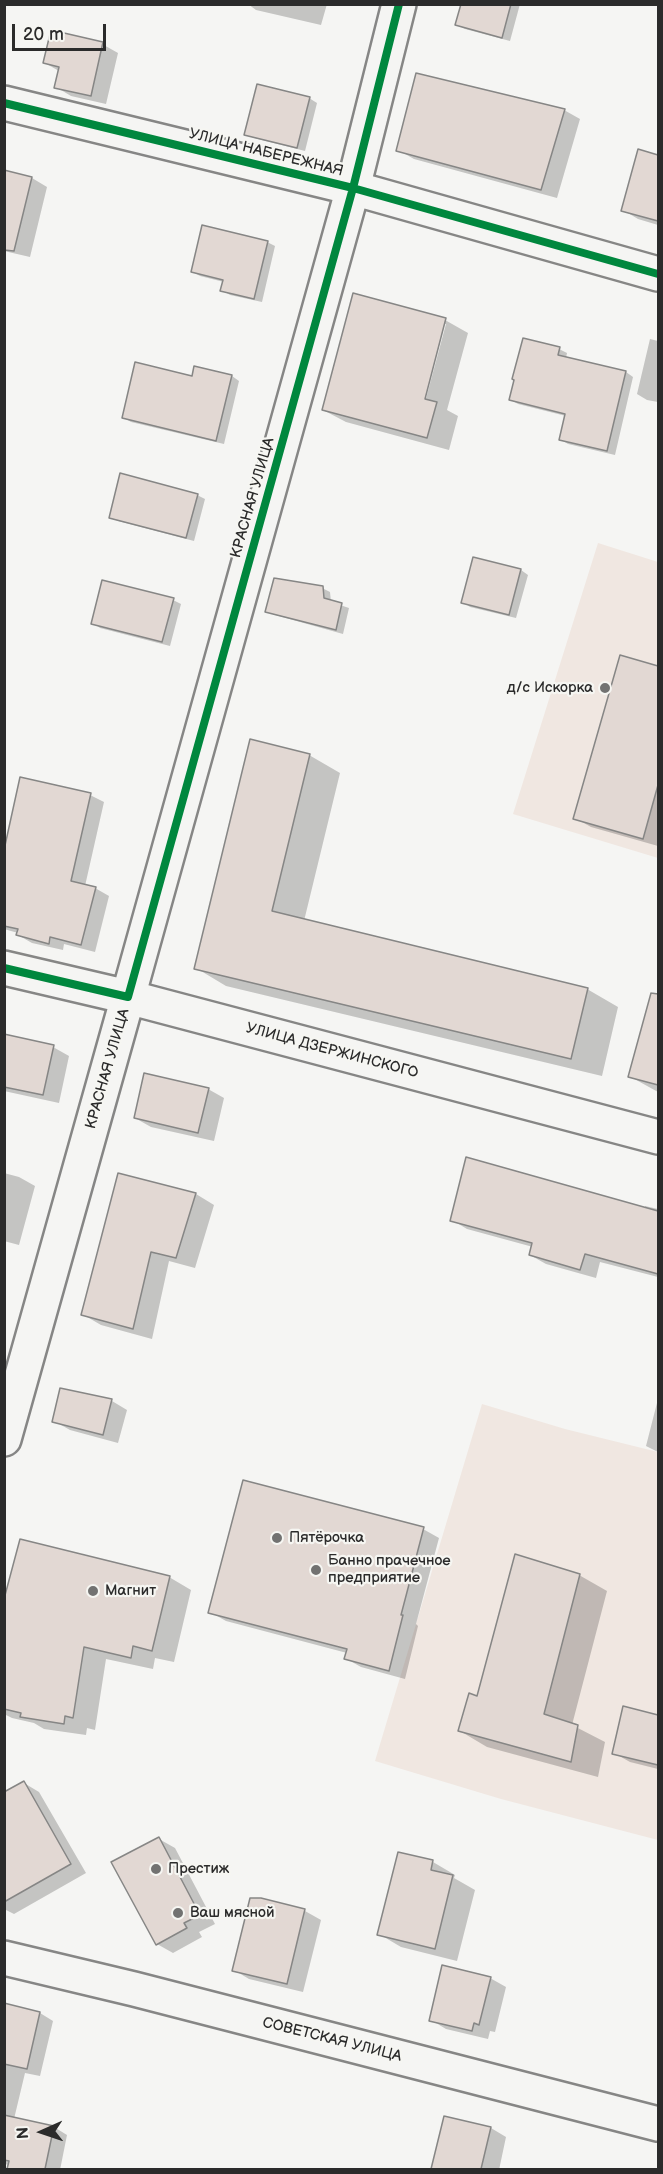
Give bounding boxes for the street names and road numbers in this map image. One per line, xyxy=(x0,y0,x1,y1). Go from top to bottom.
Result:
street label: УЛИЦА НАБЕРЕЖНАЯ xyxy=(187,125,345,181)
street label: КРАСНАЯ УЛИЦА xyxy=(227,436,279,560)
street label: КРАСНАЯ УЛИЦА xyxy=(82,1007,134,1131)
street label: УЛИЦА ДЗЕРЖИНСКОГО xyxy=(244,1019,420,1083)
street label: СОВЕТСКАЯ УЛИЦА xyxy=(261,2014,403,2066)

